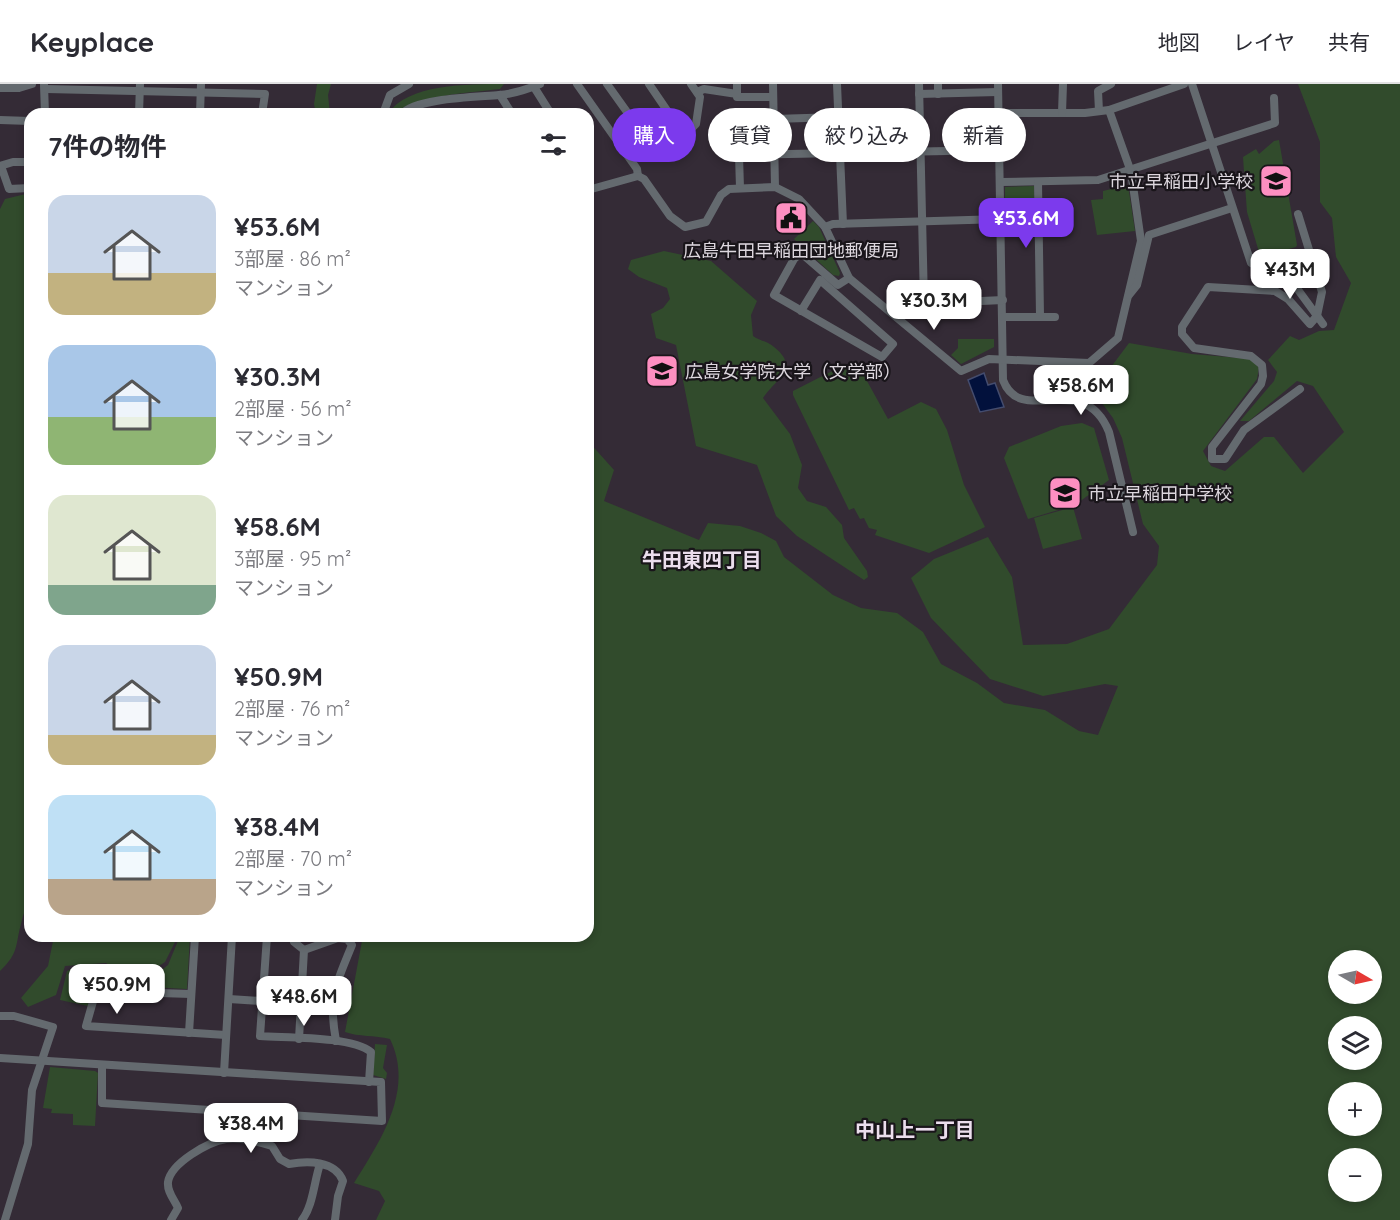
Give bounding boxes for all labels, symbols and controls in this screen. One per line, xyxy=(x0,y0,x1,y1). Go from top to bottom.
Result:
text: Keyplace xyxy=(30,24,154,59)
text: 地図 xyxy=(1158,29,1200,55)
text: レイヤ xyxy=(1233,29,1295,55)
text: 共有 xyxy=(1328,29,1370,55)
chip: 購入 xyxy=(612,108,696,162)
chip: 賃貸 xyxy=(708,108,792,162)
chip: 絞り込み xyxy=(804,108,930,162)
chip: 新着 xyxy=(942,108,1026,162)
icon: filters xyxy=(537,128,570,161)
text: 7件の物件 xyxy=(48,130,166,163)
school or university icon: 市立早稲田小学校 xyxy=(1258,163,1294,199)
place label: 市立早稲田小学校 xyxy=(1109,170,1253,193)
pin: ¥53.6M xyxy=(977,198,1075,249)
public building icon: 広島牛田早稲田団地郵便局 xyxy=(773,200,809,236)
text: ¥53.6M xyxy=(993,205,1059,230)
text: ¥53.6M xyxy=(234,210,321,243)
icon: home xyxy=(96,219,168,291)
place label: 広島牛田早稲田団地郵便局 xyxy=(683,239,899,262)
text: 3部屋 · 86 m² xyxy=(234,246,351,271)
pin: ¥43M xyxy=(1254,249,1326,300)
text: ¥43M xyxy=(1265,256,1315,281)
text: マンション xyxy=(234,275,334,300)
pin: ¥30.3M xyxy=(885,280,983,331)
text: ¥30.3M xyxy=(900,287,968,312)
school or university icon: 広島女学院大学（文学部） xyxy=(644,353,680,389)
text: ¥30.3M xyxy=(234,360,321,393)
place label: 広島女学院大学（文学部） xyxy=(685,360,901,383)
pin: ¥58.6M xyxy=(1032,365,1130,416)
icon: home xyxy=(96,369,168,441)
text: ¥58.6M xyxy=(1048,372,1114,397)
text: 2部屋 · 56 m² xyxy=(234,396,352,421)
text: マンション xyxy=(234,425,334,450)
school or university icon: 市立早稲田中学校 xyxy=(1047,475,1083,511)
place label: 市立早稲田中学校 xyxy=(1088,482,1232,505)
text: ¥58.6M xyxy=(234,510,321,543)
icon: home xyxy=(96,519,168,591)
text: 3部屋 · 95 m² xyxy=(234,546,351,571)
district label: 牛田東四丁目 xyxy=(642,547,762,572)
text: マンション xyxy=(234,575,334,600)
text: ¥50.9M xyxy=(234,660,323,693)
icon: home xyxy=(96,669,168,741)
text: 2部屋 · 76 m² xyxy=(234,696,350,721)
text: マンション xyxy=(234,725,334,750)
text: ¥38.4M xyxy=(234,810,320,843)
icon: home xyxy=(96,819,168,891)
text: 2部屋 · 70 m² xyxy=(234,846,352,871)
text: マンション xyxy=(234,875,334,900)
north arrow xyxy=(1328,950,1382,1004)
map controls xyxy=(1328,950,1382,1202)
pin: ¥50.9M xyxy=(68,964,166,1015)
text: ¥50.9M xyxy=(83,971,151,996)
pin: ¥48.6M xyxy=(255,976,353,1027)
text: ¥48.6M xyxy=(270,983,338,1008)
button: layers xyxy=(1328,1016,1382,1070)
button: + xyxy=(1328,1082,1382,1136)
pin: ¥38.4M xyxy=(202,1103,300,1154)
text: ¥38.4M xyxy=(218,1110,284,1135)
district label: 中山上一丁目 xyxy=(855,1117,975,1142)
button: − xyxy=(1328,1148,1382,1202)

